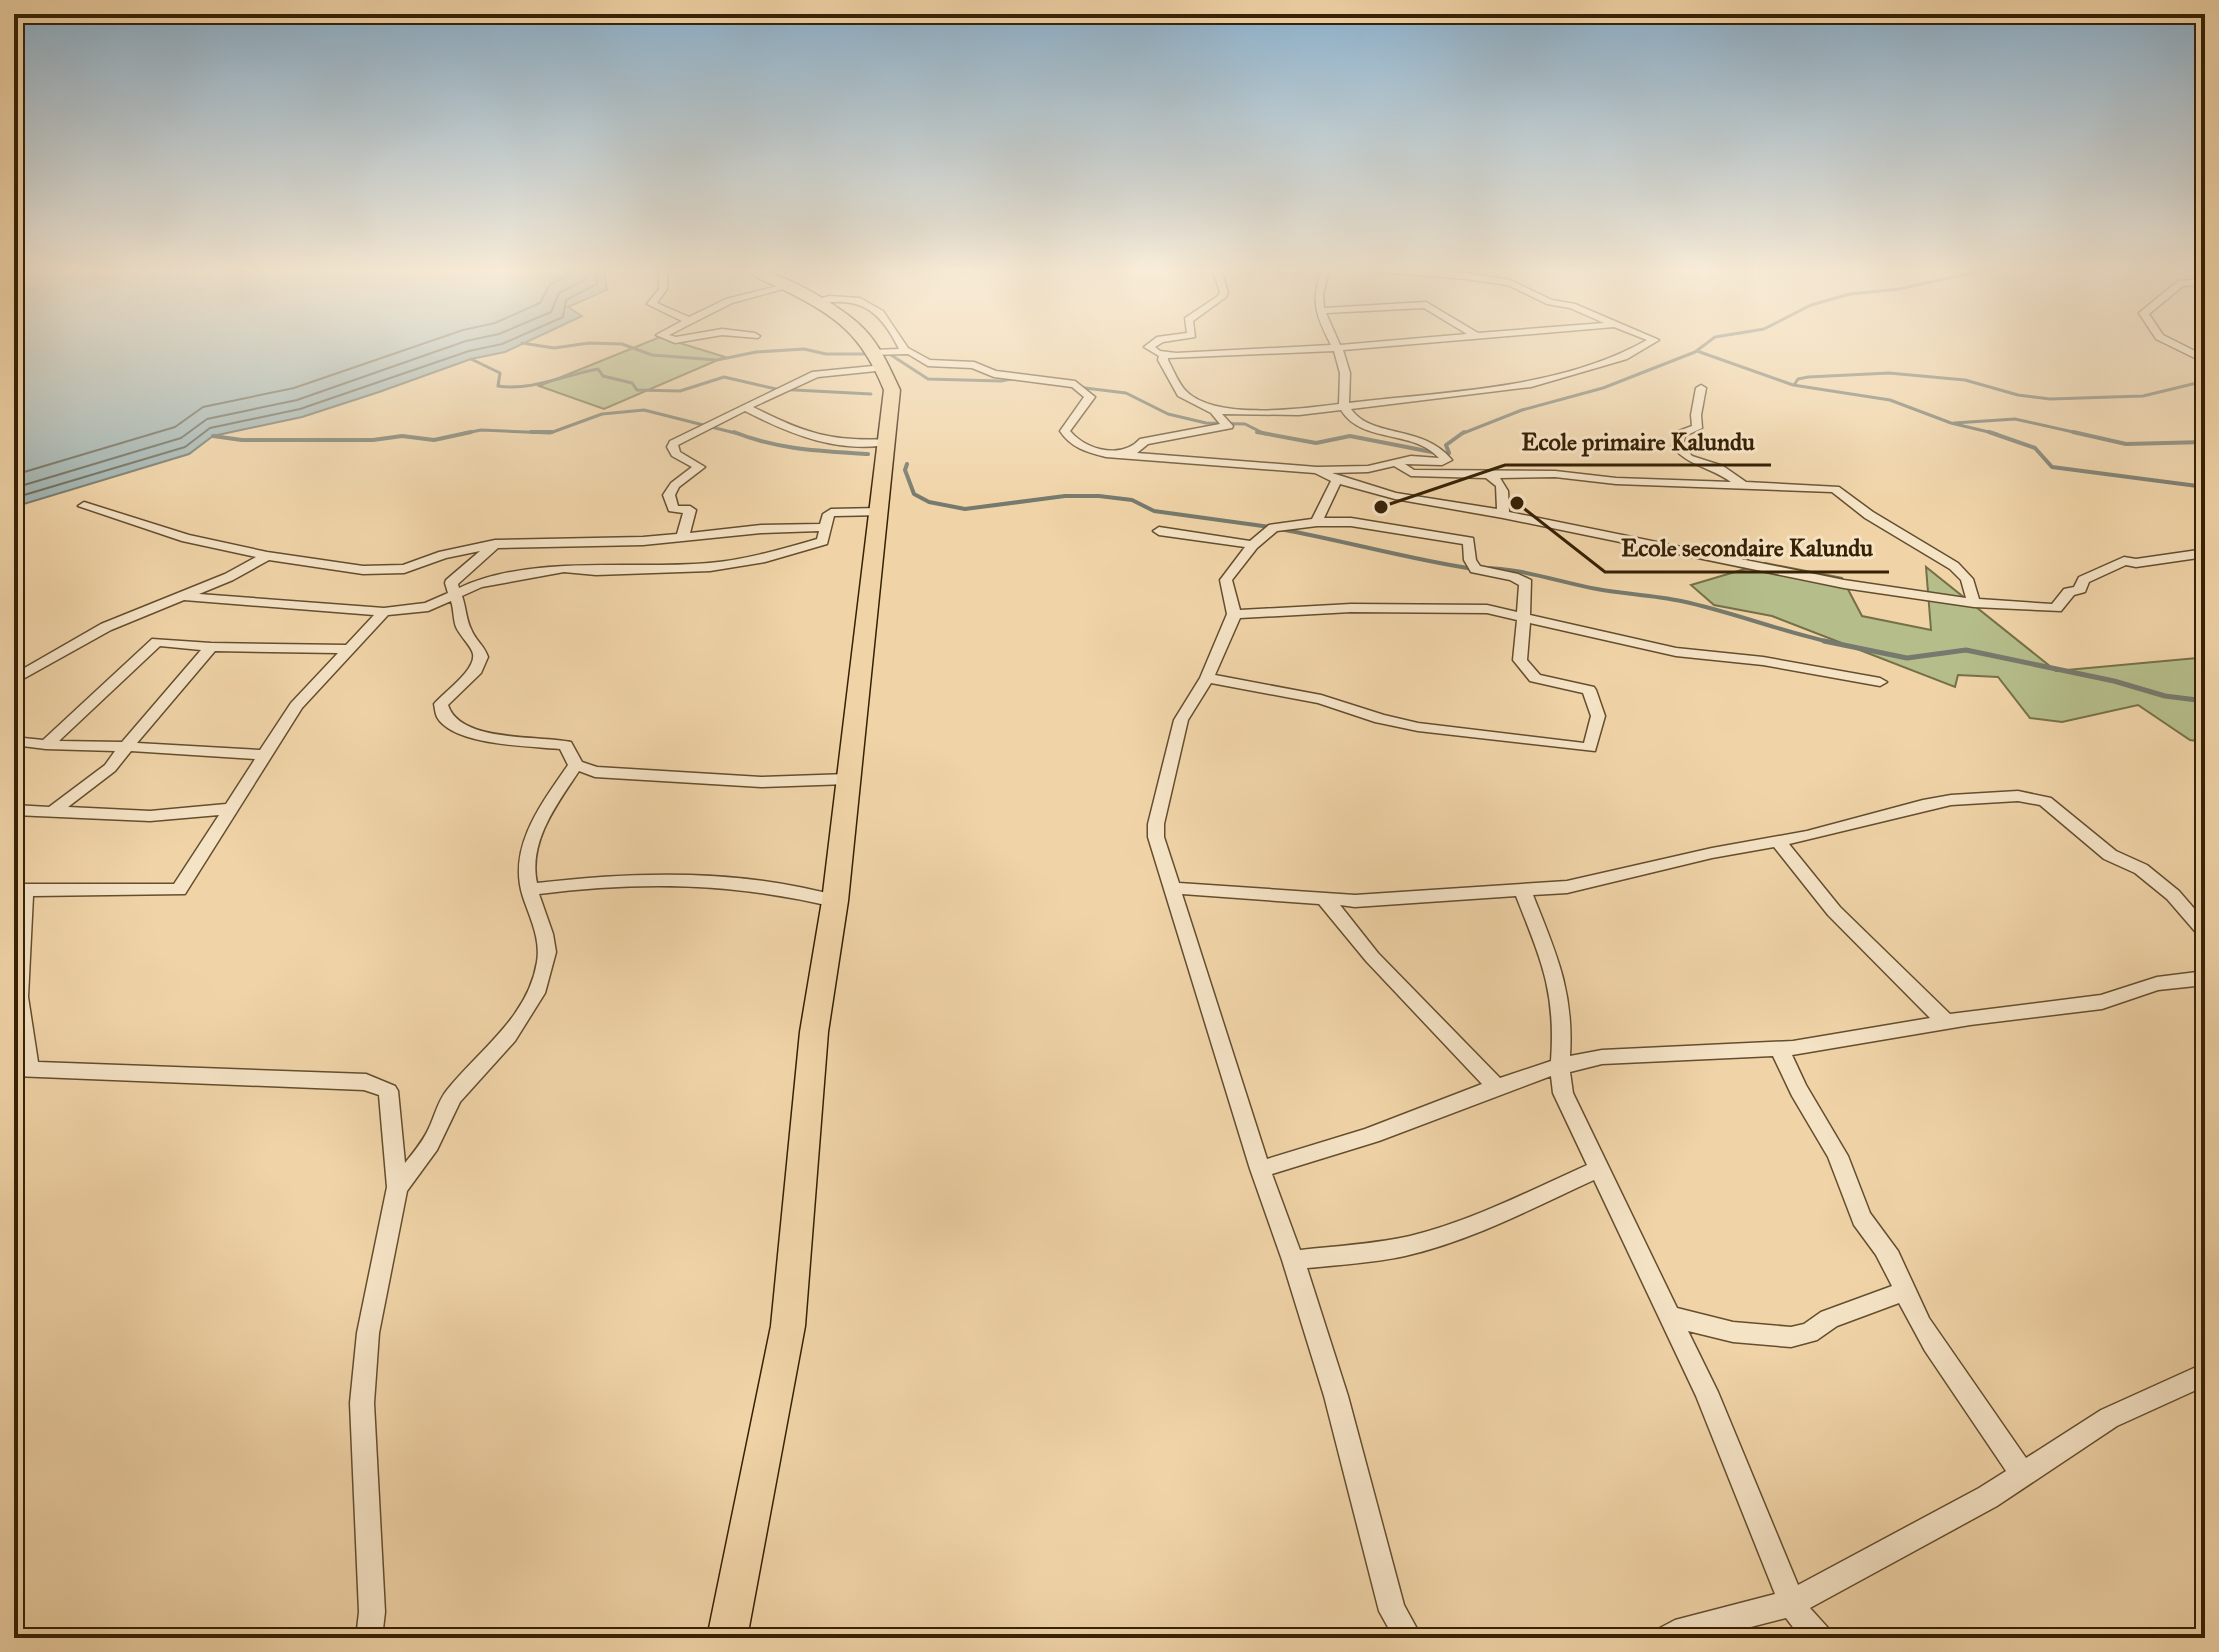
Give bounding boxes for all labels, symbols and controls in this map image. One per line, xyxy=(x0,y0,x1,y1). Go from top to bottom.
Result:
callout: Ecole primaire Kalundu xyxy=(1505,417,1771,465)
text: Ecole primaire Kalundu xyxy=(1521,427,1755,457)
callout: Ecole secondaire Kalundu xyxy=(1605,524,1889,572)
text: Ecole secondaire Kalundu xyxy=(1621,533,1873,563)

